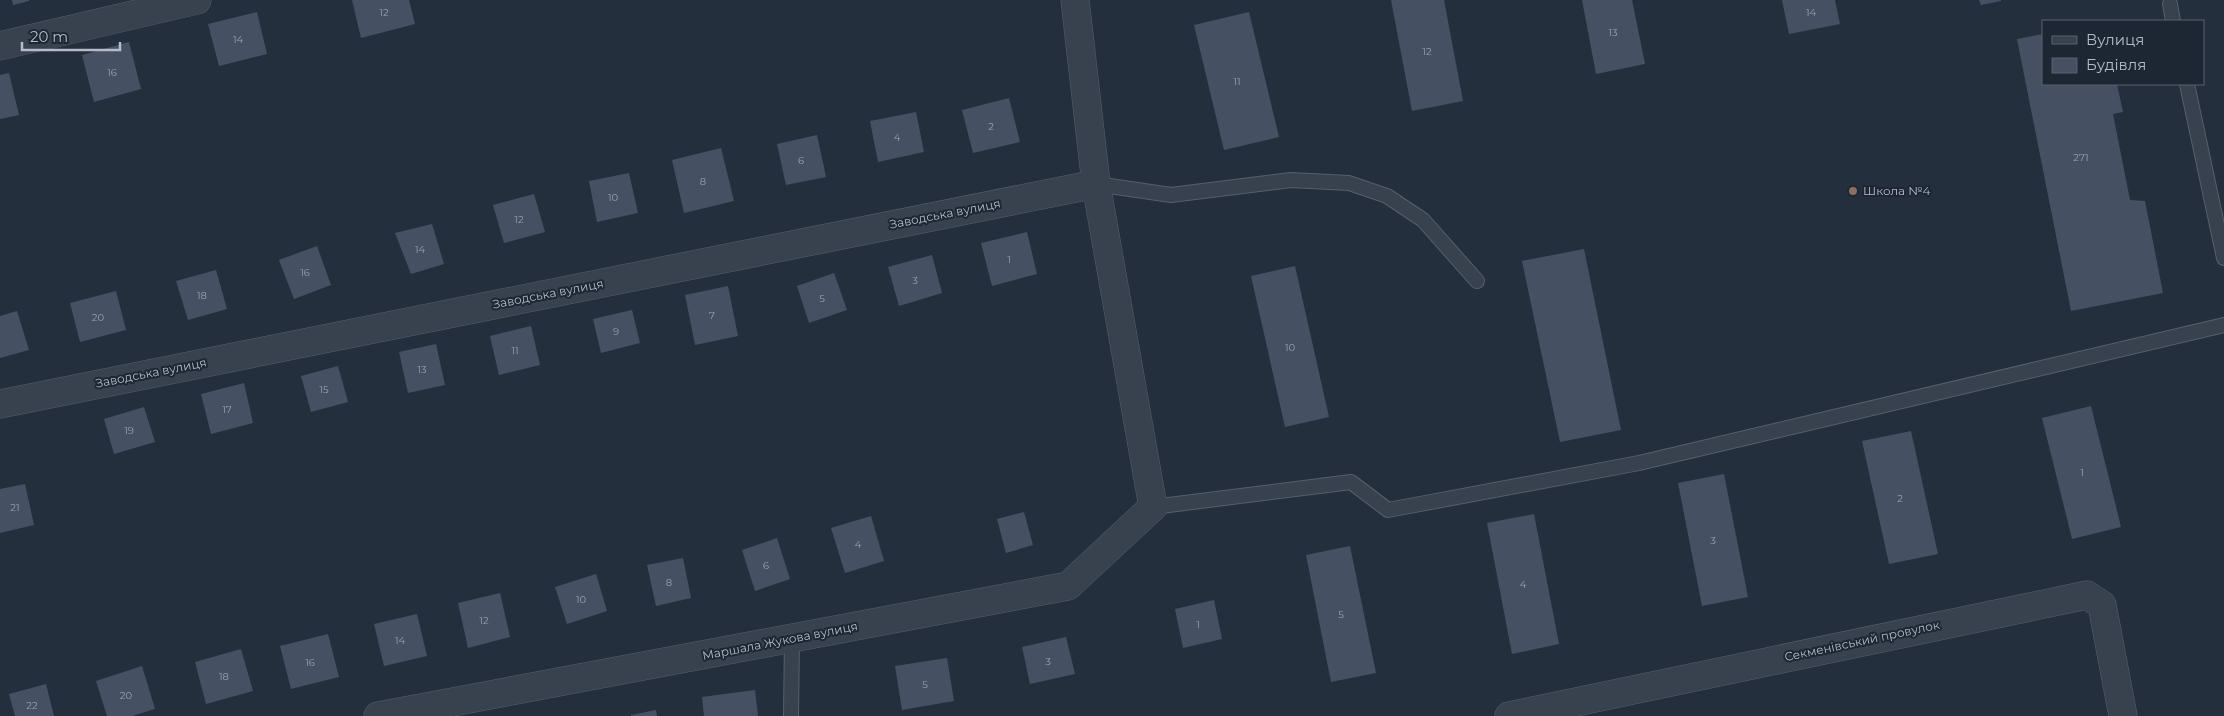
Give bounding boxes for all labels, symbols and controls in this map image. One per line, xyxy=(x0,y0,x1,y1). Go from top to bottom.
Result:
house number: 12 xyxy=(379,6,389,19)
house number: 14 xyxy=(1806,6,1816,19)
scale bar xyxy=(22,20,120,52)
legend xyxy=(2042,20,2204,85)
house number: 13 xyxy=(1608,26,1618,39)
text: 20 m xyxy=(30,27,68,46)
text: Вулиця xyxy=(2086,30,2144,49)
house number: 14 xyxy=(233,33,243,46)
house number: 12 xyxy=(1422,45,1432,58)
text: Будівля xyxy=(2086,55,2146,74)
house number: 16 xyxy=(107,66,117,79)
house number: 11 xyxy=(1233,75,1241,88)
house number: 2 xyxy=(988,120,994,133)
house number: 4 xyxy=(894,131,901,144)
house number: 271 xyxy=(2073,151,2089,164)
house number: 6 xyxy=(798,154,804,167)
house number: 8 xyxy=(700,175,706,188)
place label: Школа №4 xyxy=(1863,183,1930,198)
marker: Школа №4 xyxy=(1847,185,1859,197)
house number: 10 xyxy=(608,191,618,204)
street label: Заводська вулиця xyxy=(888,195,1002,232)
house number: 12 xyxy=(514,213,524,226)
house number: 14 xyxy=(415,243,425,256)
house number: 1 xyxy=(1007,253,1011,266)
house number: 16 xyxy=(300,266,310,279)
house number: 3 xyxy=(912,274,918,287)
street label: Заводська вулиця xyxy=(491,275,605,312)
house number: 18 xyxy=(197,289,207,302)
house number: 5 xyxy=(819,292,825,305)
house number: 7 xyxy=(709,309,715,322)
house number: 20 xyxy=(92,311,105,324)
house number: 9 xyxy=(613,325,619,338)
house number: 10 xyxy=(1285,341,1295,354)
house number: 11 xyxy=(511,344,519,357)
street label: Заводська вулиця xyxy=(94,354,208,391)
house number: 13 xyxy=(417,363,427,376)
house number: 15 xyxy=(319,383,329,396)
house number: 17 xyxy=(222,403,232,416)
house number: 19 xyxy=(124,424,134,437)
house number: 1 xyxy=(2080,466,2084,479)
house number: 2 xyxy=(1897,492,1903,505)
house number: 21 xyxy=(10,501,20,514)
house number: 3 xyxy=(1710,534,1716,547)
house number: 4 xyxy=(855,538,862,551)
house number: 6 xyxy=(763,559,769,572)
house number: 8 xyxy=(666,576,672,589)
house number: 4 xyxy=(1520,578,1527,591)
house number: 10 xyxy=(576,593,586,606)
house number: 5 xyxy=(1338,608,1344,621)
house number: 12 xyxy=(479,614,489,627)
street label: Секменівський провулок xyxy=(1783,617,1941,664)
street label: Маршала Жукова вулиця xyxy=(701,618,859,663)
house number: 1 xyxy=(1196,618,1200,631)
house number: 14 xyxy=(395,634,405,647)
house number: 3 xyxy=(1045,655,1051,668)
house number: 16 xyxy=(305,656,315,669)
house number: 18 xyxy=(219,670,229,683)
house number: 5 xyxy=(922,678,928,691)
house number: 20 xyxy=(120,689,133,702)
house number: 22 xyxy=(26,699,38,712)

